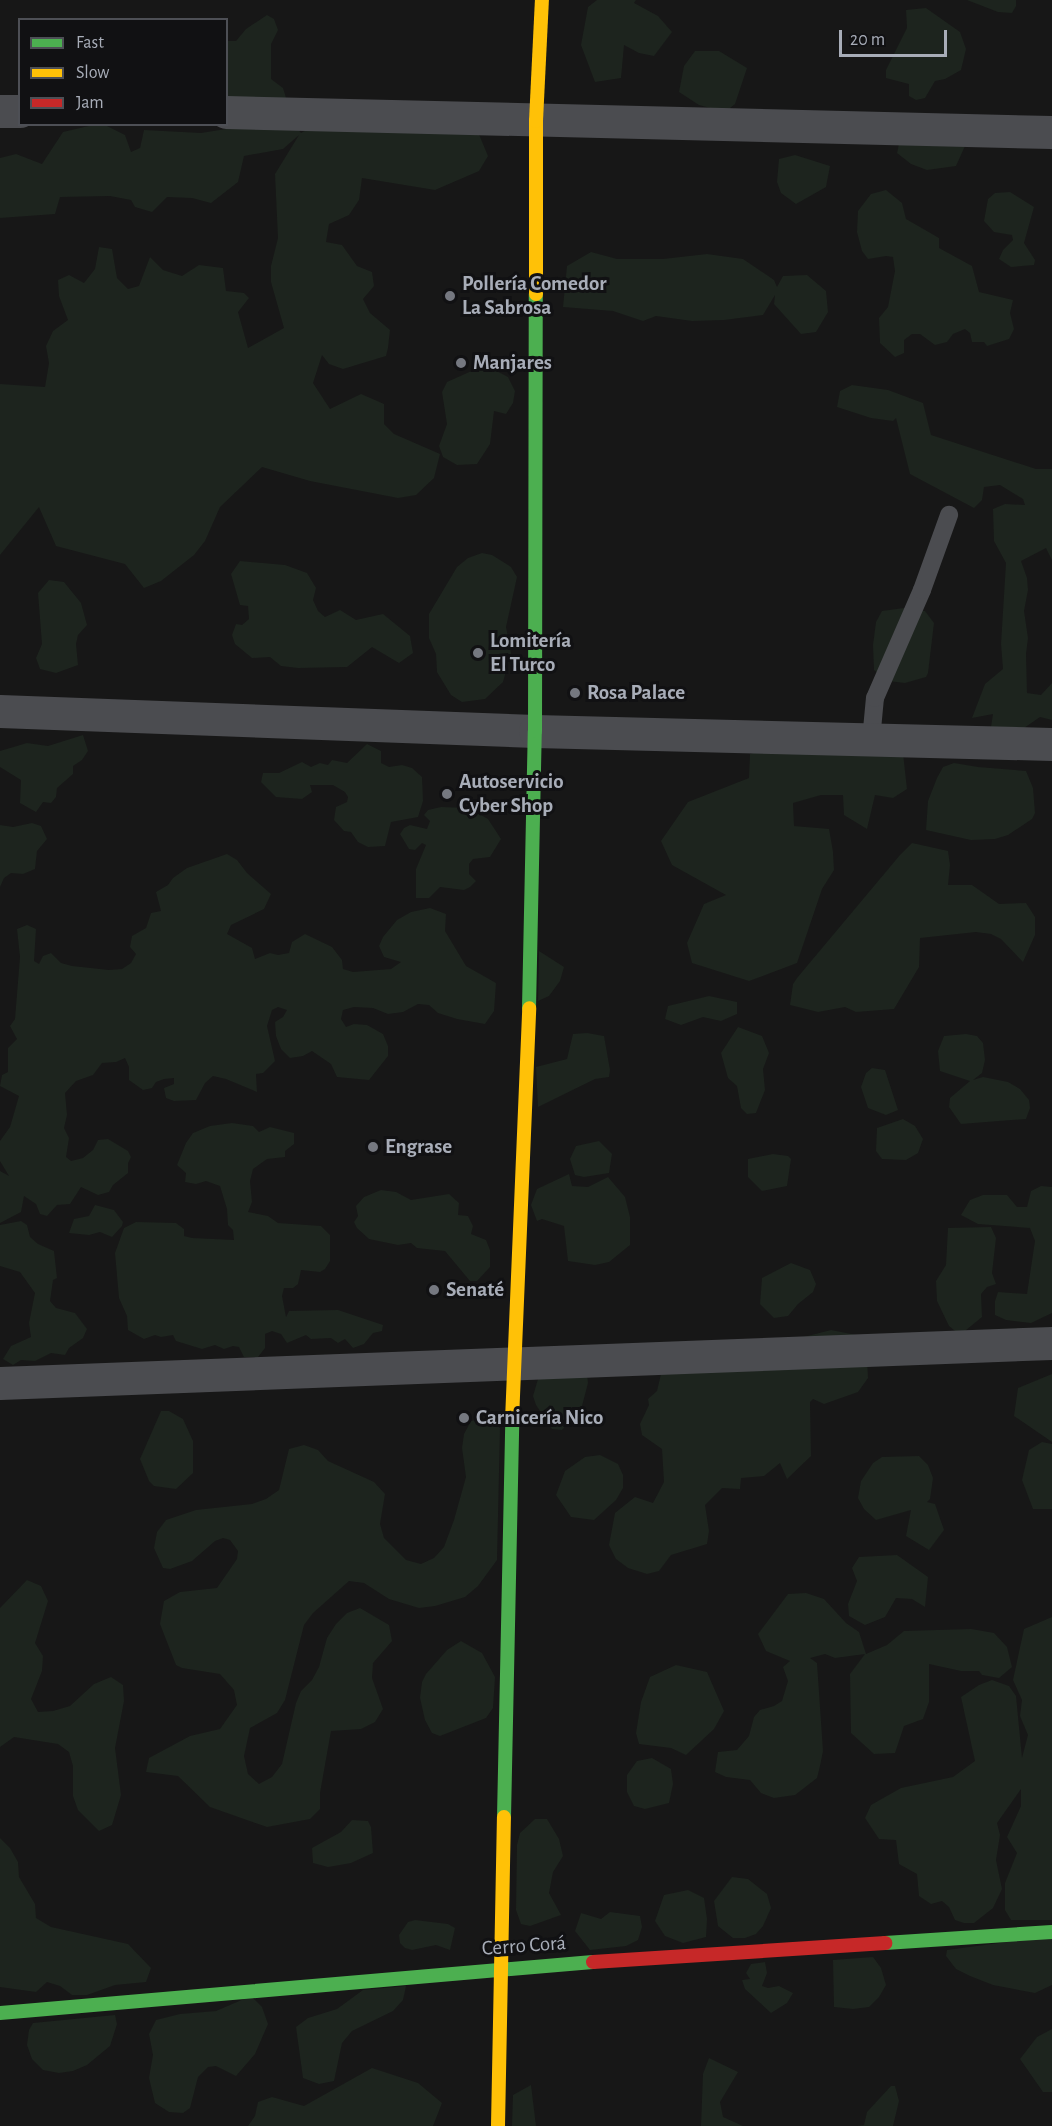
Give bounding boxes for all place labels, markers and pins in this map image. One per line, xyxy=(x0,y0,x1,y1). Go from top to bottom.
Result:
place label: Pollería Comedor La Sabrosa xyxy=(462,271,607,321)
marker: Pollería Comedor La Sabrosa xyxy=(443,289,457,303)
place label: Manjares xyxy=(473,350,552,376)
marker: Manjares xyxy=(454,356,468,370)
place label: Lomitería El Turco xyxy=(490,628,571,678)
marker: Lomitería El Turco xyxy=(471,646,485,660)
place label: Rosa Palace xyxy=(587,680,685,706)
marker: Rosa Palace xyxy=(568,686,582,700)
place label: Autoservicio Cyber Shop xyxy=(459,769,564,819)
marker: Autoservicio Cyber Shop xyxy=(440,787,454,801)
place label: Engrase xyxy=(385,1134,452,1160)
marker: Engrase xyxy=(366,1140,380,1154)
place label: Senaté xyxy=(446,1277,504,1303)
marker: Senaté xyxy=(427,1283,441,1297)
place label: Carnicería Nico xyxy=(476,1405,603,1431)
marker: Carnicería Nico xyxy=(457,1411,471,1425)

